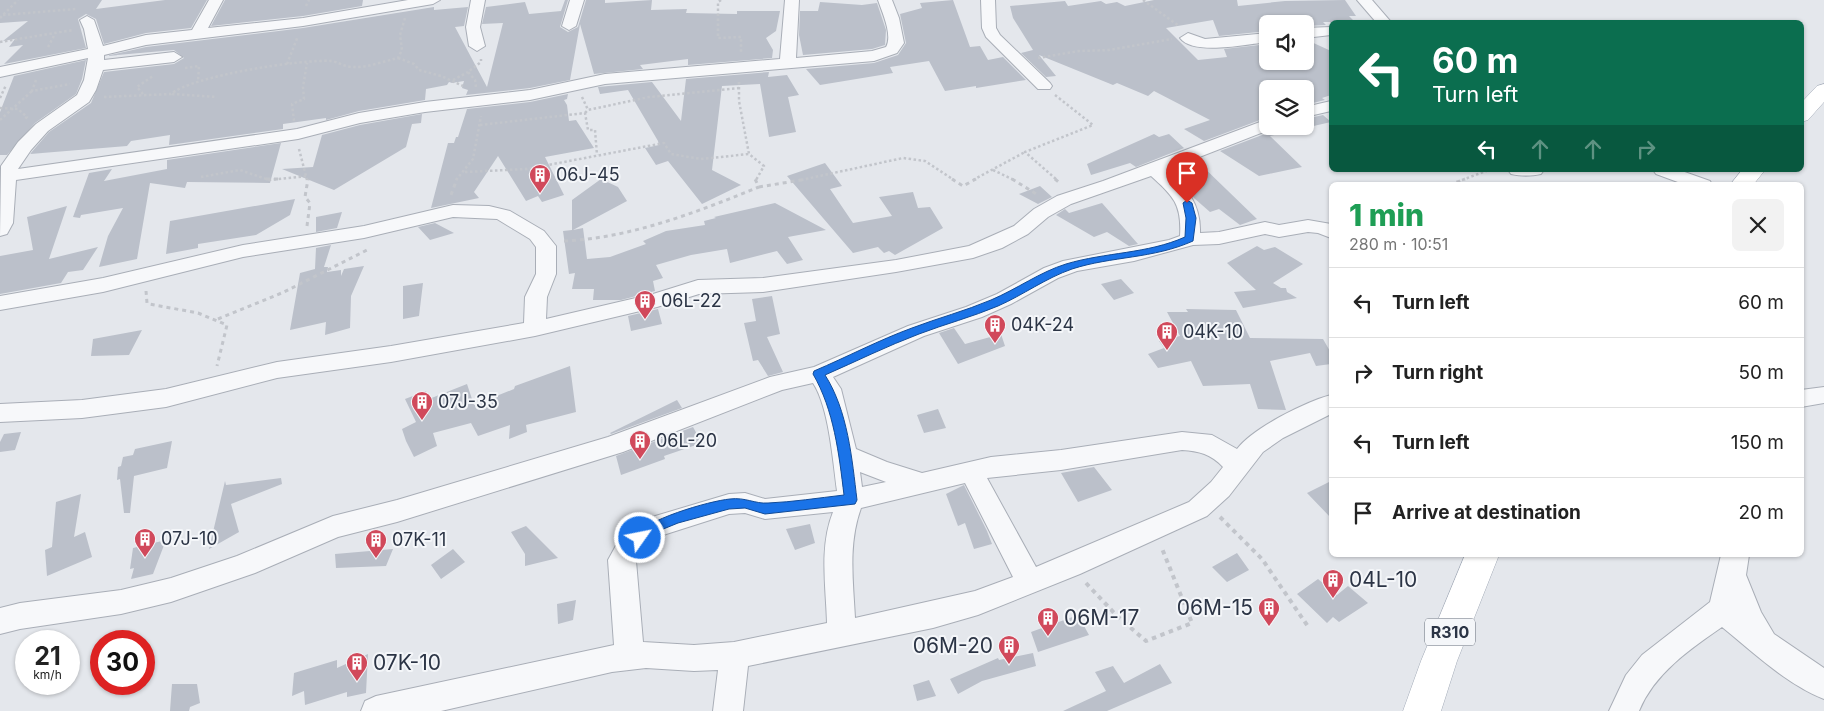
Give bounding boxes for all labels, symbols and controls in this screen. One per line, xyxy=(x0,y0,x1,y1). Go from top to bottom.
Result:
map controls xyxy=(1259,15,1314,135)
button: sound xyxy=(1259,15,1314,70)
text: 60 m xyxy=(1432,39,1519,81)
icon: left xyxy=(1349,40,1414,105)
button: layers xyxy=(1259,80,1314,135)
text: Turn left xyxy=(1432,81,1518,107)
icon: left xyxy=(1473,135,1501,163)
icon: ahead xyxy=(1526,135,1554,163)
icon: ahead xyxy=(1579,135,1607,163)
icon: right xyxy=(1632,135,1660,163)
pin xyxy=(1166,152,1208,203)
icon: arrive xyxy=(1173,159,1201,187)
building icon: 06J-45 xyxy=(528,163,552,194)
place label: 06J-45 xyxy=(556,164,620,185)
text: 1 min xyxy=(1349,197,1424,233)
button: close xyxy=(1732,199,1784,251)
text: 280 m · 10:51 xyxy=(1349,234,1448,254)
building icon: 06L-22 xyxy=(633,289,657,320)
icon: left xyxy=(1349,289,1377,317)
place label: 06L-22 xyxy=(661,290,722,311)
text: Turn left xyxy=(1392,291,1470,314)
text: 60 m xyxy=(1738,291,1784,314)
building icon: 04K-24 xyxy=(983,313,1007,344)
place label: 04K-24 xyxy=(1011,314,1074,335)
building icon: 04K-10 xyxy=(1155,320,1179,351)
place label: 04K-10 xyxy=(1183,321,1243,342)
icon: right xyxy=(1349,359,1377,387)
text: Turn right xyxy=(1392,361,1483,384)
text: 50 m xyxy=(1738,361,1784,384)
building icon: 07J-35 xyxy=(410,390,434,421)
place label: 07J-35 xyxy=(438,391,498,412)
building icon: 06L-20 xyxy=(628,429,652,460)
icon: left xyxy=(1349,429,1377,457)
place label: 06L-20 xyxy=(656,430,717,451)
text: Turn left xyxy=(1392,431,1470,454)
text: 150 m xyxy=(1731,431,1784,454)
icon: arrive xyxy=(1349,499,1377,527)
text: Arrive at destination xyxy=(1392,501,1581,524)
text: 20 m xyxy=(1738,501,1784,524)
position arrow xyxy=(613,511,665,563)
building icon: 07J-10 xyxy=(133,527,157,558)
place label: 07J-10 xyxy=(161,528,218,549)
building icon: 07K-11 xyxy=(364,528,388,559)
place label: 07K-11 xyxy=(392,529,446,550)
place label: 04L-10 xyxy=(1349,567,1417,592)
building icon: 04L-10 xyxy=(1321,568,1345,599)
place label: 06M-15 xyxy=(1177,595,1253,620)
building icon: 06M-15 xyxy=(1257,596,1281,627)
place label: 06M-17 xyxy=(1064,605,1139,630)
building icon: 06M-17 xyxy=(1036,606,1060,637)
road number: R310 xyxy=(1425,618,1475,646)
speed limit sign: 30 xyxy=(90,630,155,695)
place label: 06M-20 xyxy=(913,633,993,658)
building icon: 06M-20 xyxy=(997,634,1021,665)
text: 21 xyxy=(34,641,61,671)
place label: 07K-10 xyxy=(373,650,441,675)
building icon: 07K-10 xyxy=(345,651,369,682)
text: km/h xyxy=(33,667,62,682)

